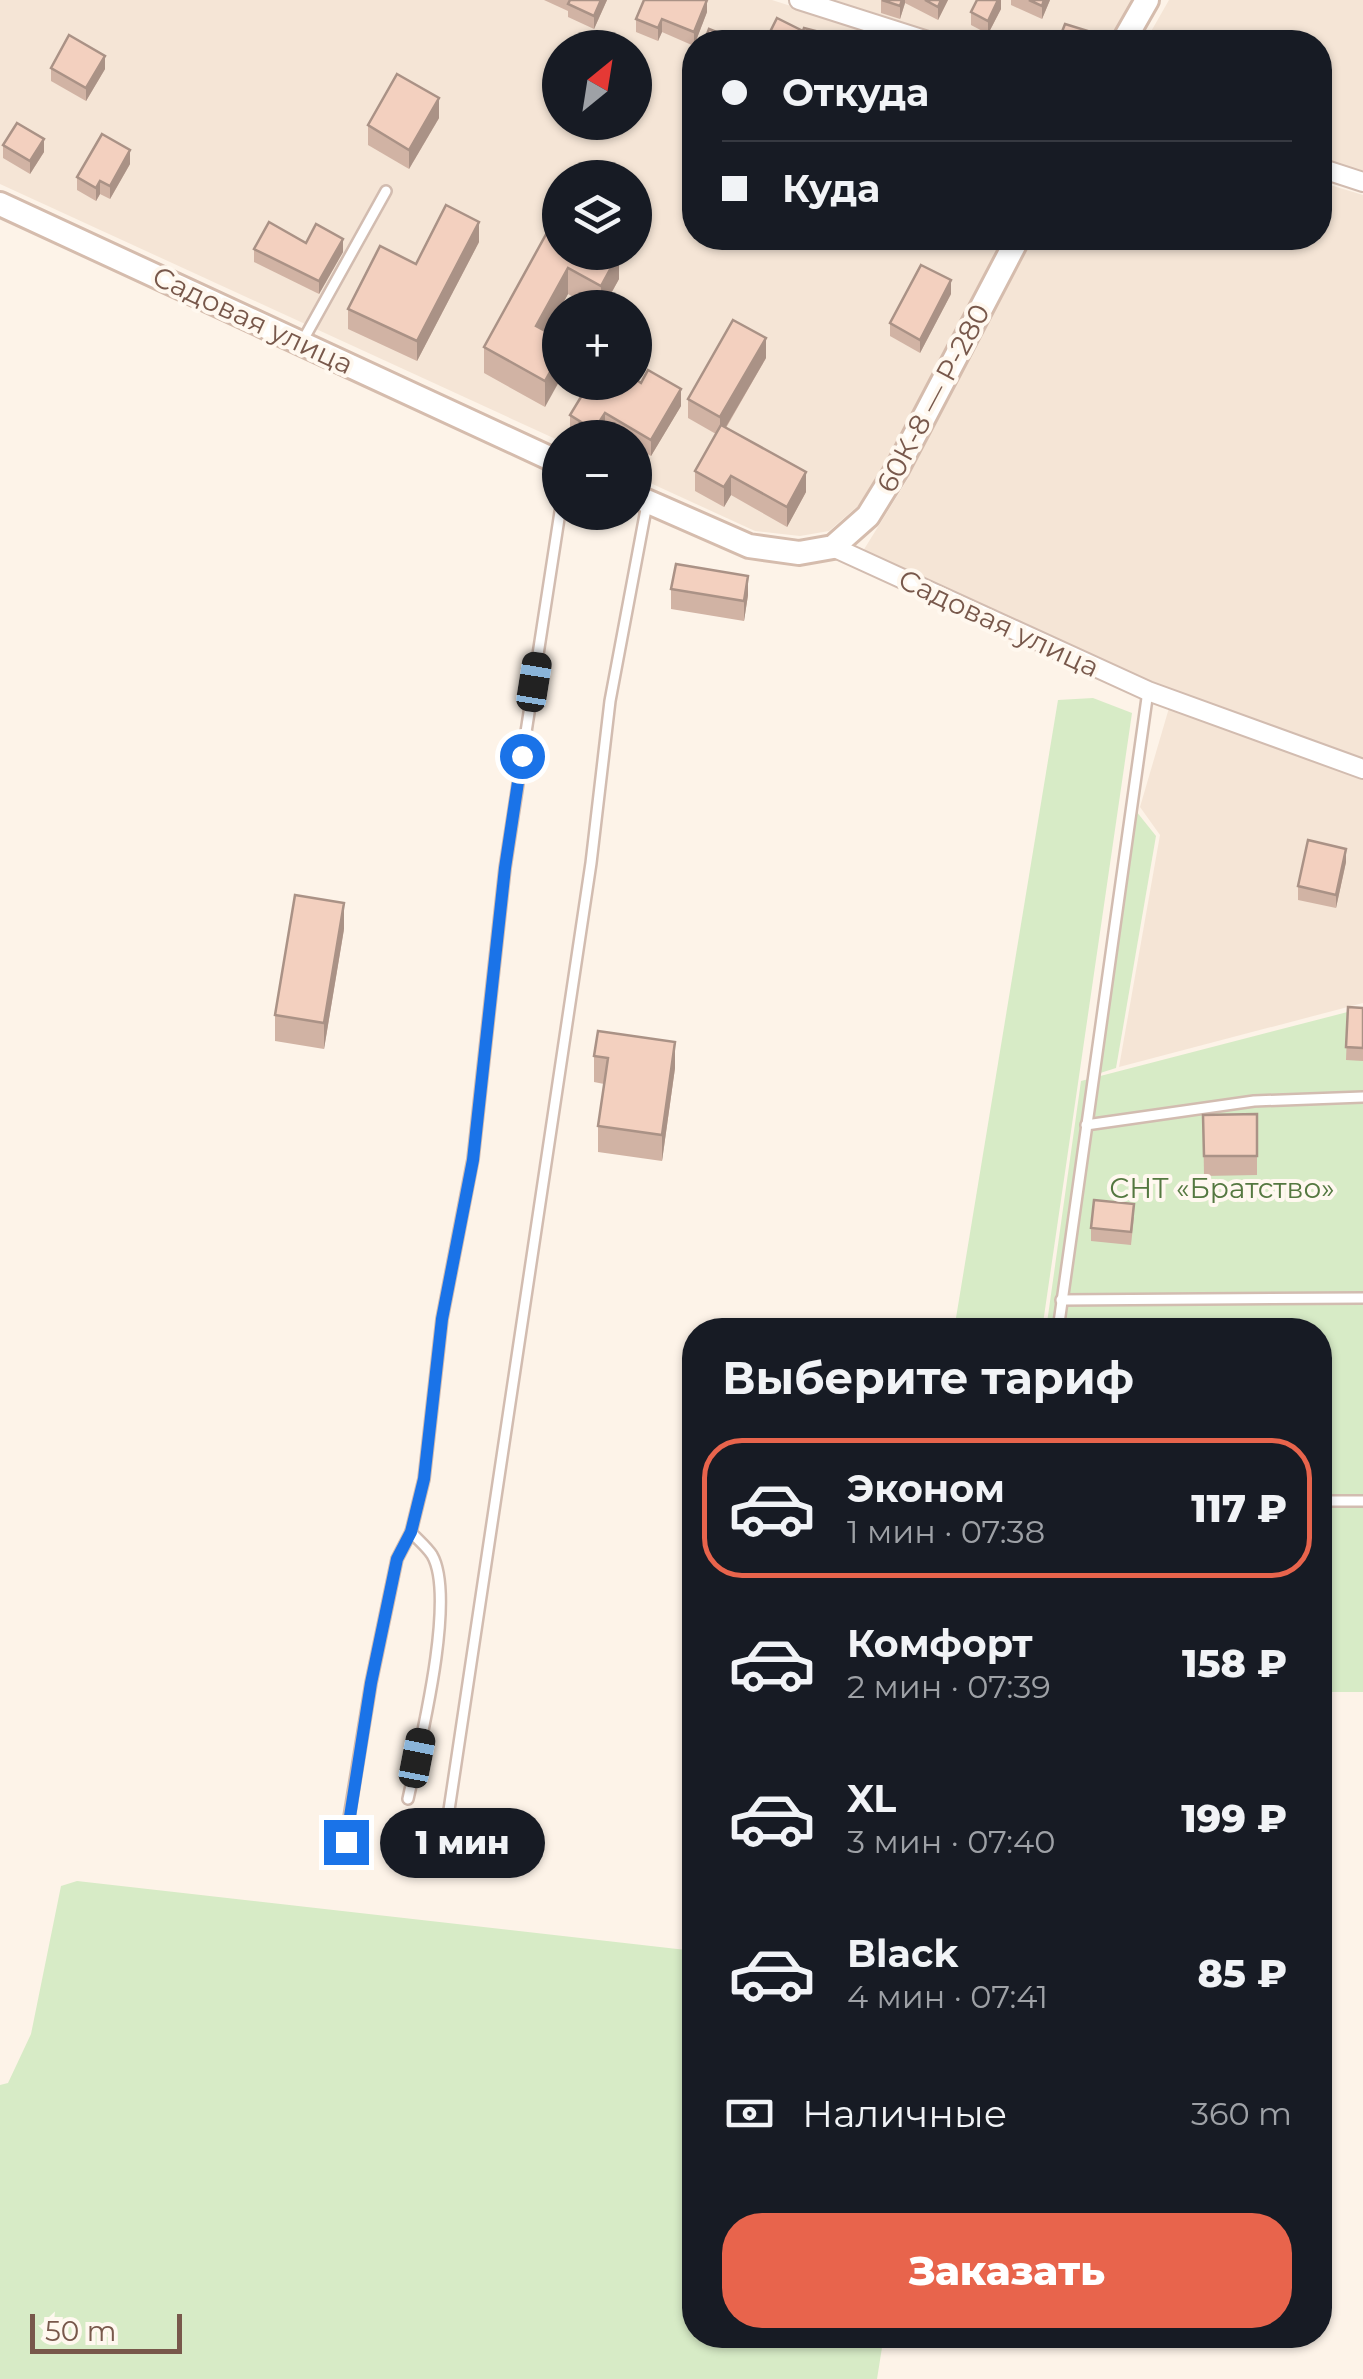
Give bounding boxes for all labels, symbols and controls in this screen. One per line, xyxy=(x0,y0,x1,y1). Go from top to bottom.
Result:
north arrow xyxy=(542,30,652,140)
map controls xyxy=(542,30,652,530)
text: Откуда xyxy=(782,69,929,116)
button: layers xyxy=(542,160,652,270)
text: Куда xyxy=(782,165,880,212)
street label: Садовая улица xyxy=(147,259,359,381)
button: + xyxy=(542,290,652,400)
street label: 60К-8 — Р-280 xyxy=(869,298,997,498)
button: − xyxy=(542,420,652,530)
street label: Садовая улица xyxy=(893,562,1105,684)
car xyxy=(514,650,554,714)
route start xyxy=(500,734,545,779)
park label: СНТ «Братство» xyxy=(1109,1171,1335,1205)
text: Выберите тариф xyxy=(722,1350,1134,1405)
icon: car xyxy=(727,1463,817,1553)
text: Эконом xyxy=(847,1465,1005,1512)
text: 117 ₽ xyxy=(1191,1485,1287,1532)
text: 1 мин · 07:38 xyxy=(847,1512,1045,1551)
icon: car xyxy=(727,1618,817,1708)
text: Комфорт xyxy=(847,1620,1033,1667)
text: 158 ₽ xyxy=(1182,1640,1287,1687)
text: 2 мин · 07:39 xyxy=(847,1667,1051,1706)
car xyxy=(397,1726,437,1790)
icon: car xyxy=(727,1773,817,1863)
text: XL xyxy=(847,1775,896,1822)
text: 199 ₽ xyxy=(1181,1795,1287,1842)
callout: 1 мин xyxy=(381,1807,546,1877)
route end xyxy=(324,1820,369,1865)
text: 3 мин · 07:40 xyxy=(847,1822,1055,1861)
text: 1 мин xyxy=(415,1823,510,1862)
icon: car xyxy=(727,1928,817,2018)
text: Black xyxy=(847,1930,958,1977)
text: 85 ₽ xyxy=(1197,1950,1287,1997)
text: 4 мин · 07:41 xyxy=(847,1977,1048,2016)
icon: cash xyxy=(722,2086,777,2141)
text: Наличные xyxy=(802,2090,1007,2137)
text: 360 m xyxy=(1191,2094,1292,2133)
button: Заказать xyxy=(722,2213,1292,2328)
scale bar xyxy=(30,2309,182,2354)
text: 50 m xyxy=(45,2314,116,2348)

